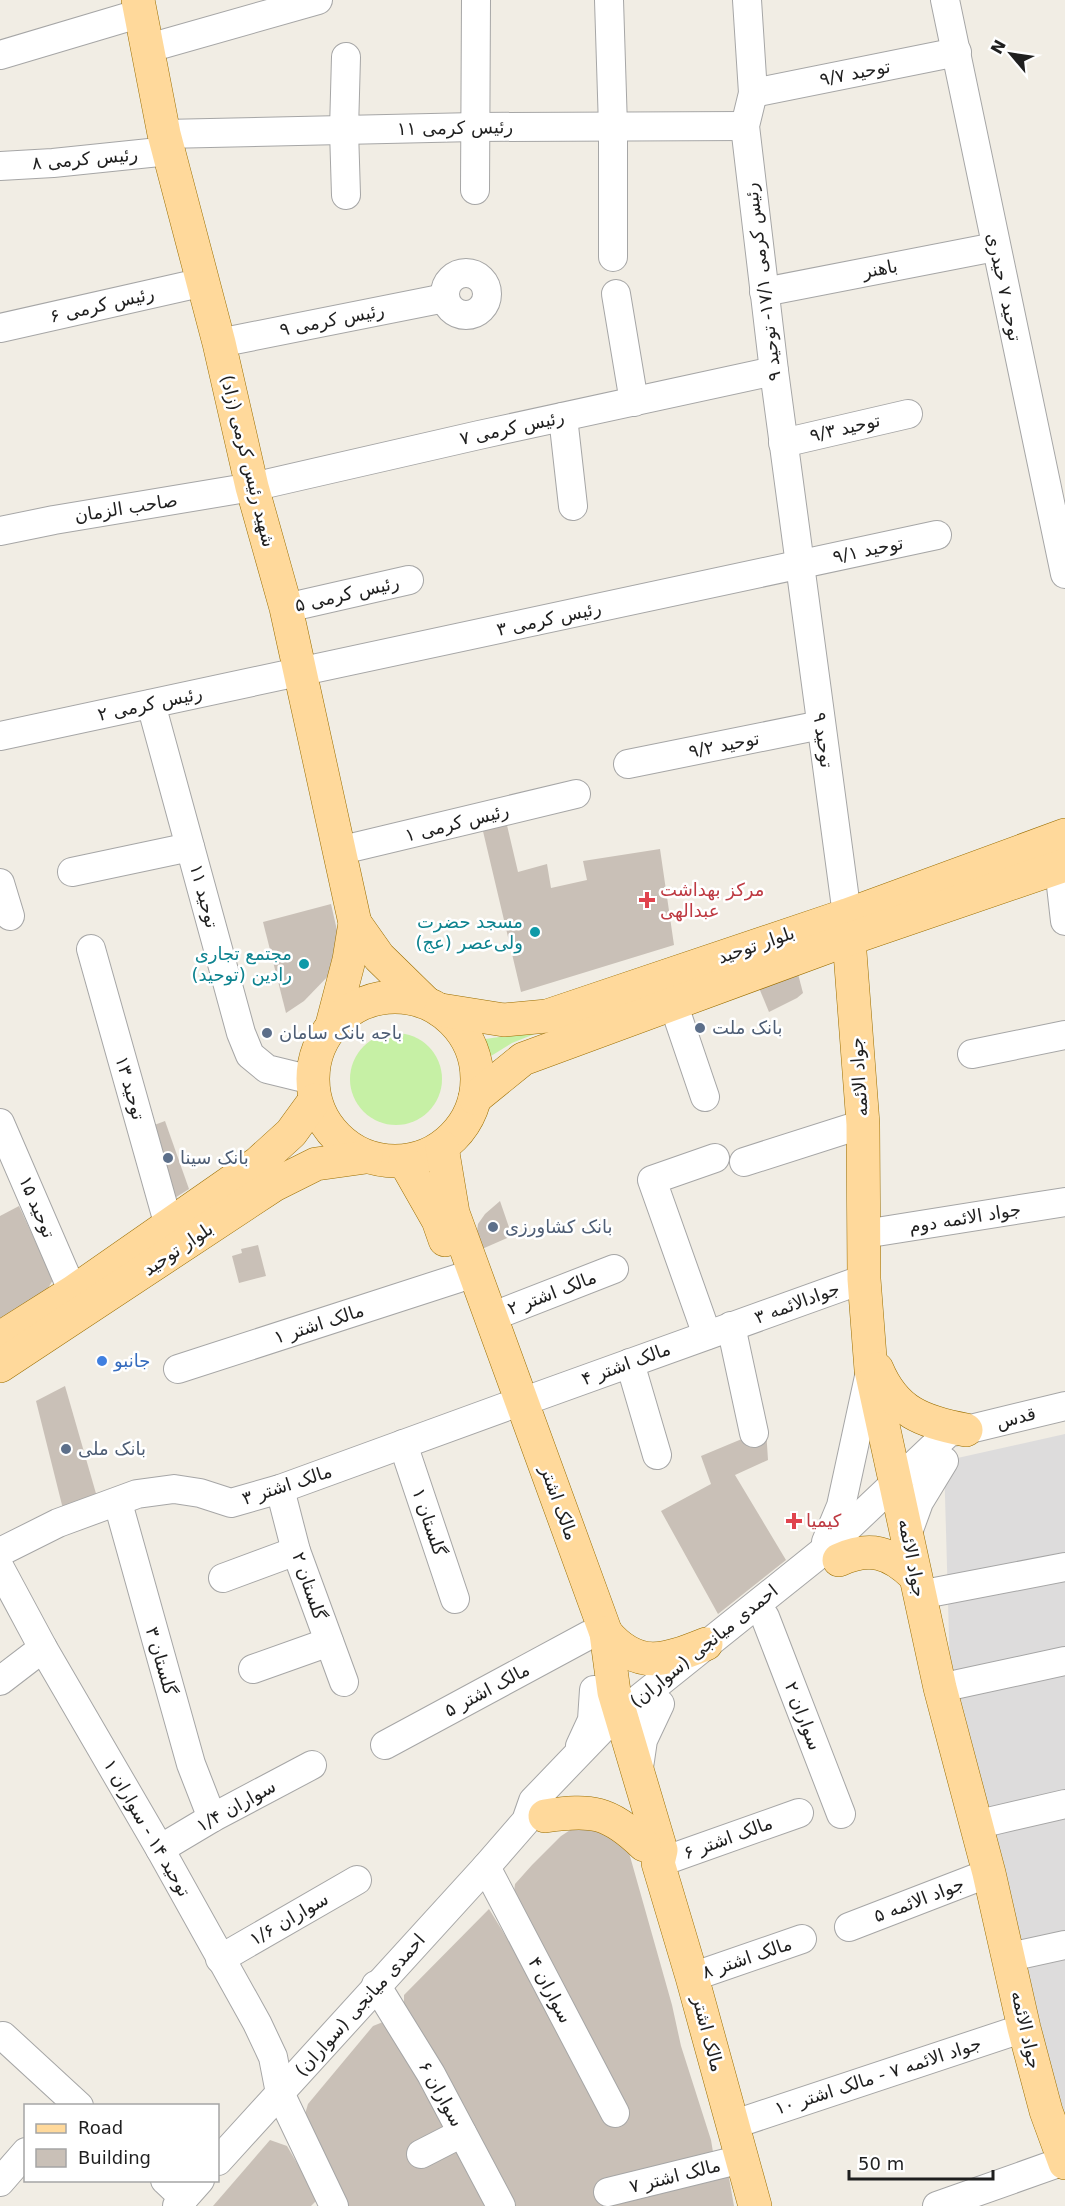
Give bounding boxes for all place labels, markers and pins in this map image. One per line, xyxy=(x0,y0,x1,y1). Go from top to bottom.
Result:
place label: مرکز بهداشت عبدالهی xyxy=(660,879,764,922)
marker: مرکز بهداشت عبدالهی xyxy=(638,891,656,909)
place label: مسجد حضرت ولی‌عصر (عج) xyxy=(415,911,523,954)
marker: مسجد حضرت ولی‌عصر (عج) xyxy=(528,925,542,939)
place label: مجتمع تجاری رادین (توحید) xyxy=(191,943,292,986)
marker: مجتمع تجاری رادین (توحید) xyxy=(297,957,311,971)
place label: بانک ملت xyxy=(712,1017,783,1038)
marker: بانک ملت xyxy=(693,1021,707,1035)
place label: باجه بانک سامان xyxy=(279,1022,402,1043)
marker: باجه بانک سامان xyxy=(260,1026,274,1040)
place label: بانک سینا xyxy=(180,1147,249,1168)
marker: بانک سینا xyxy=(161,1151,175,1165)
place label: بانک کشاورزی xyxy=(505,1216,613,1238)
marker: بانک کشاورزی xyxy=(486,1220,500,1234)
place label: جانبو xyxy=(113,1350,150,1372)
marker: جانبو xyxy=(95,1354,109,1368)
place label: بانک ملی xyxy=(78,1438,146,1459)
marker: بانک ملی xyxy=(59,1442,73,1456)
place label: کیمیا xyxy=(806,1510,842,1531)
marker: کیمیا xyxy=(787,1514,801,1528)

